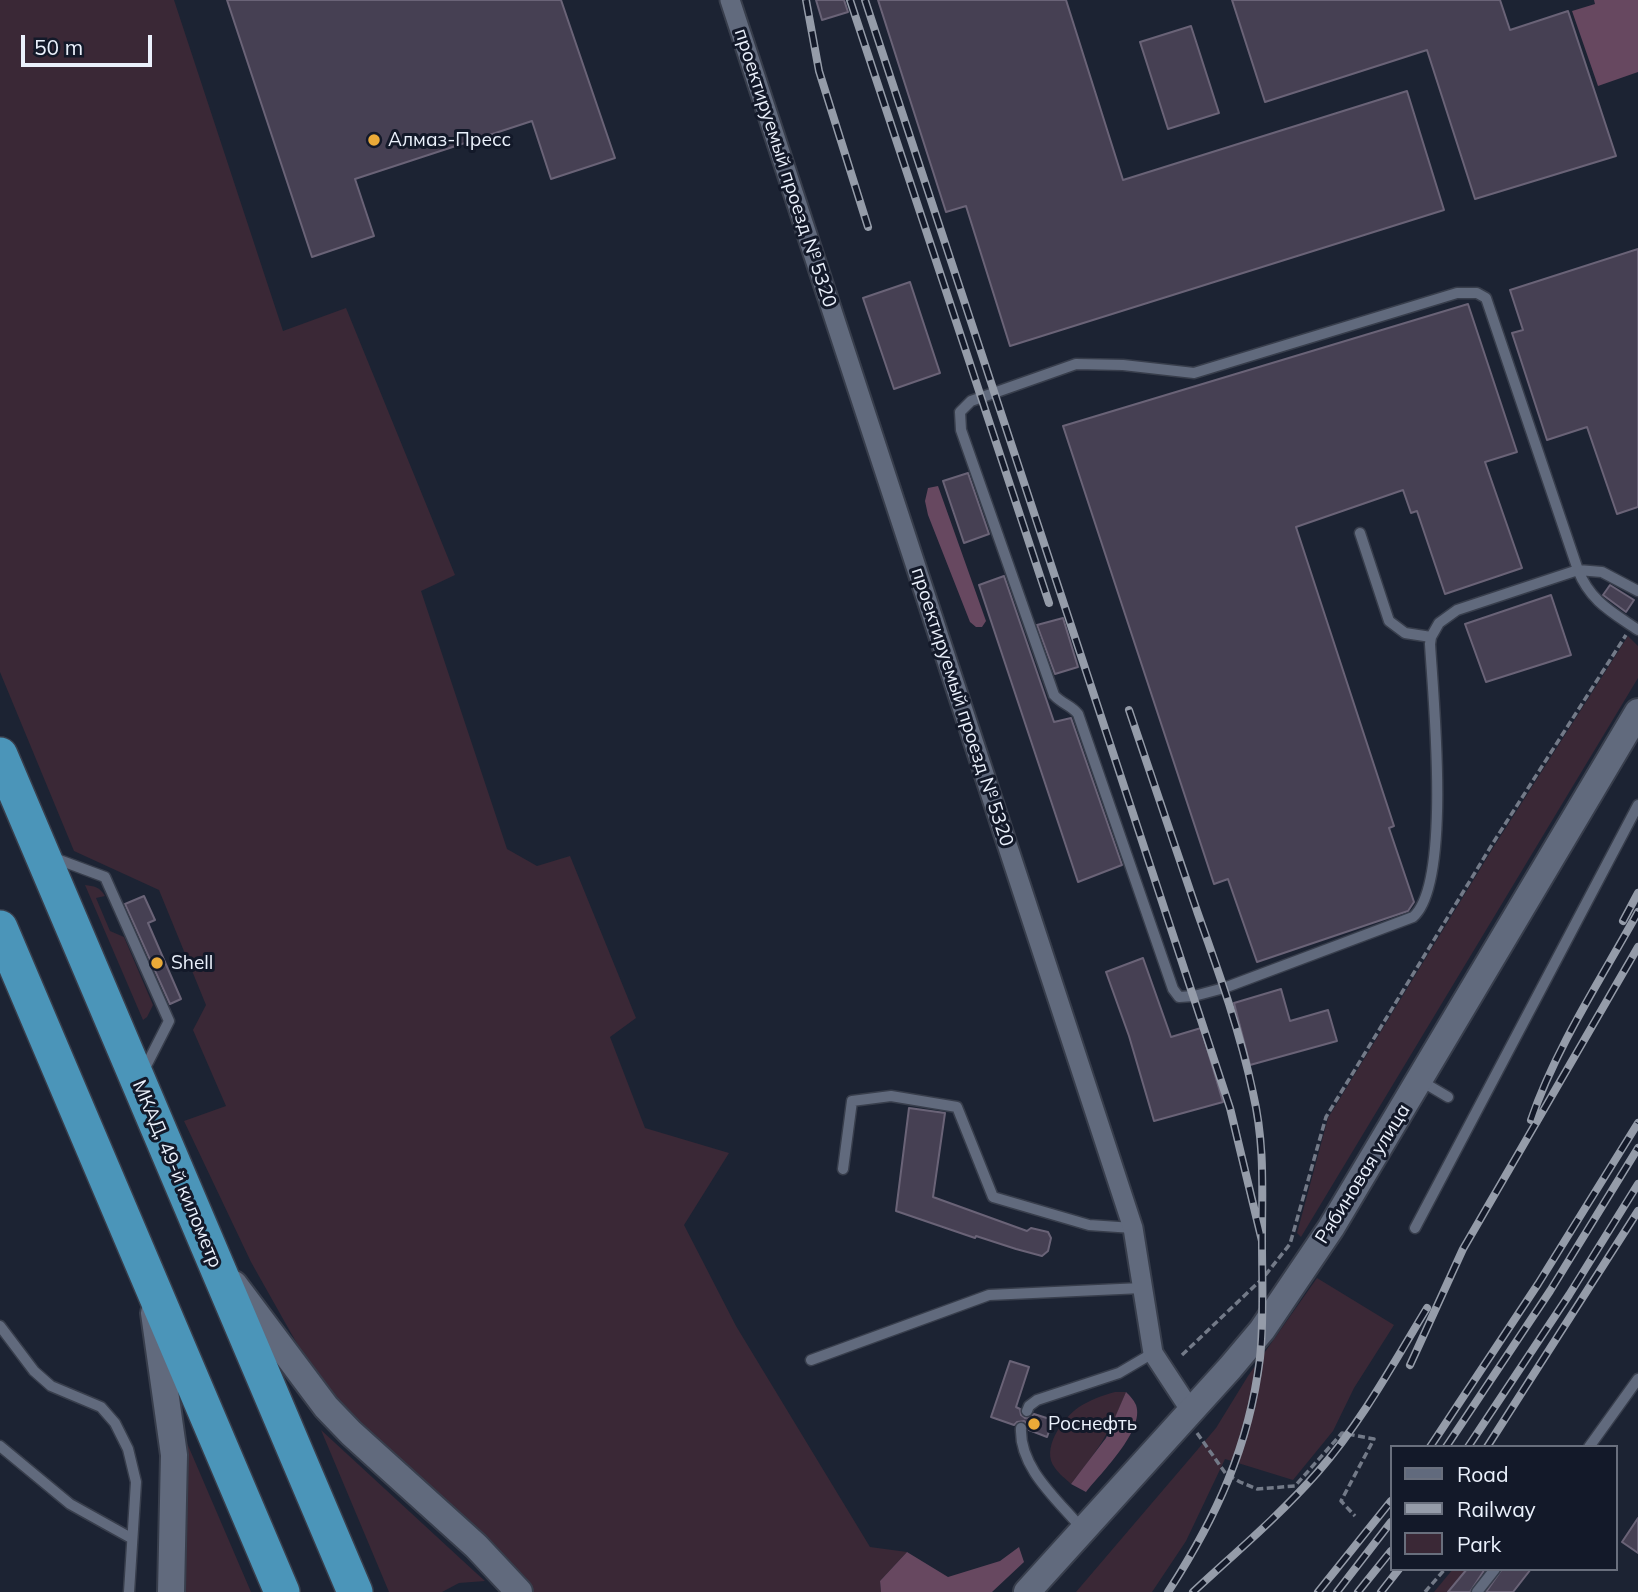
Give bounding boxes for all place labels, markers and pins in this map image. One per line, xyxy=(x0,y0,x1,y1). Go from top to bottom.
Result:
place label: Алмаз-Пресс xyxy=(388,129,511,151)
marker: Алмаз-Пресс xyxy=(366,132,382,148)
place label: Shell xyxy=(171,952,213,974)
marker: Shell xyxy=(149,955,165,971)
place label: Роснефть xyxy=(1048,1413,1137,1435)
marker: Роснефть xyxy=(1026,1416,1042,1432)

